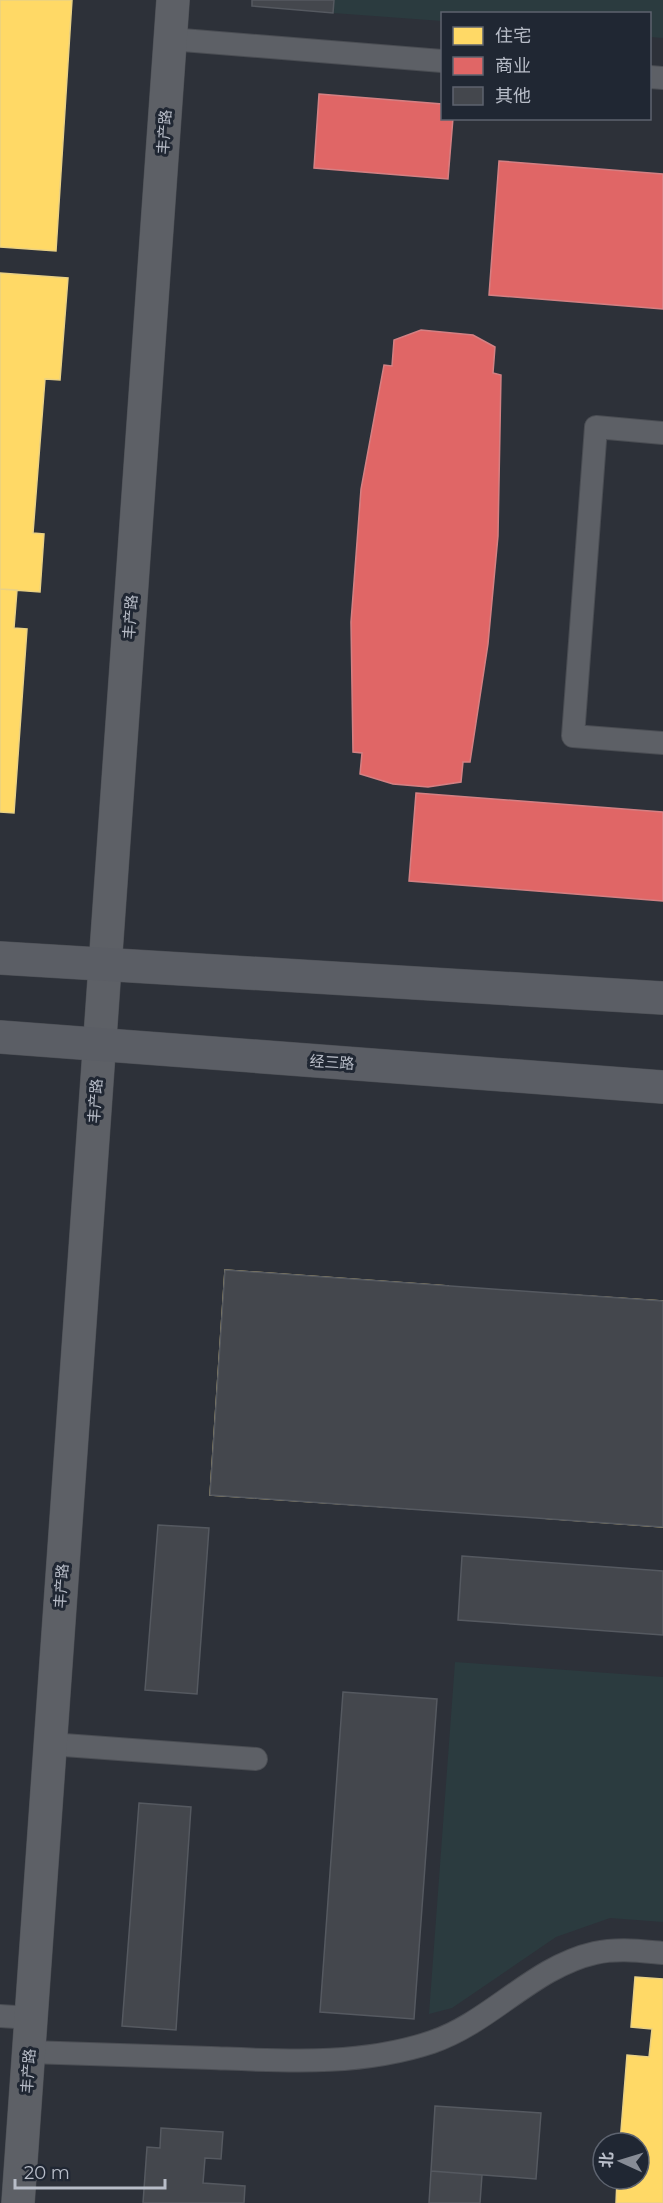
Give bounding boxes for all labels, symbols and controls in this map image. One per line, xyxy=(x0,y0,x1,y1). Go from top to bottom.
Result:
legend xyxy=(441,12,651,120)
text: 住宅 xyxy=(495,25,531,47)
text: 商业 xyxy=(495,55,531,77)
text: 其他 xyxy=(495,85,531,107)
street label: 丰产路 xyxy=(153,109,175,155)
street label: 丰产路 xyxy=(119,594,141,640)
street label: 经三路 xyxy=(309,1051,355,1073)
street label: 丰产路 xyxy=(84,1078,106,1124)
street label: 丰产路 xyxy=(50,1563,72,1609)
street label: 丰产路 xyxy=(17,2048,39,2094)
north arrow xyxy=(591,2131,651,2191)
text: 北 xyxy=(596,2151,617,2169)
scale bar xyxy=(15,2152,165,2190)
text: 20 m xyxy=(24,2162,70,2184)

